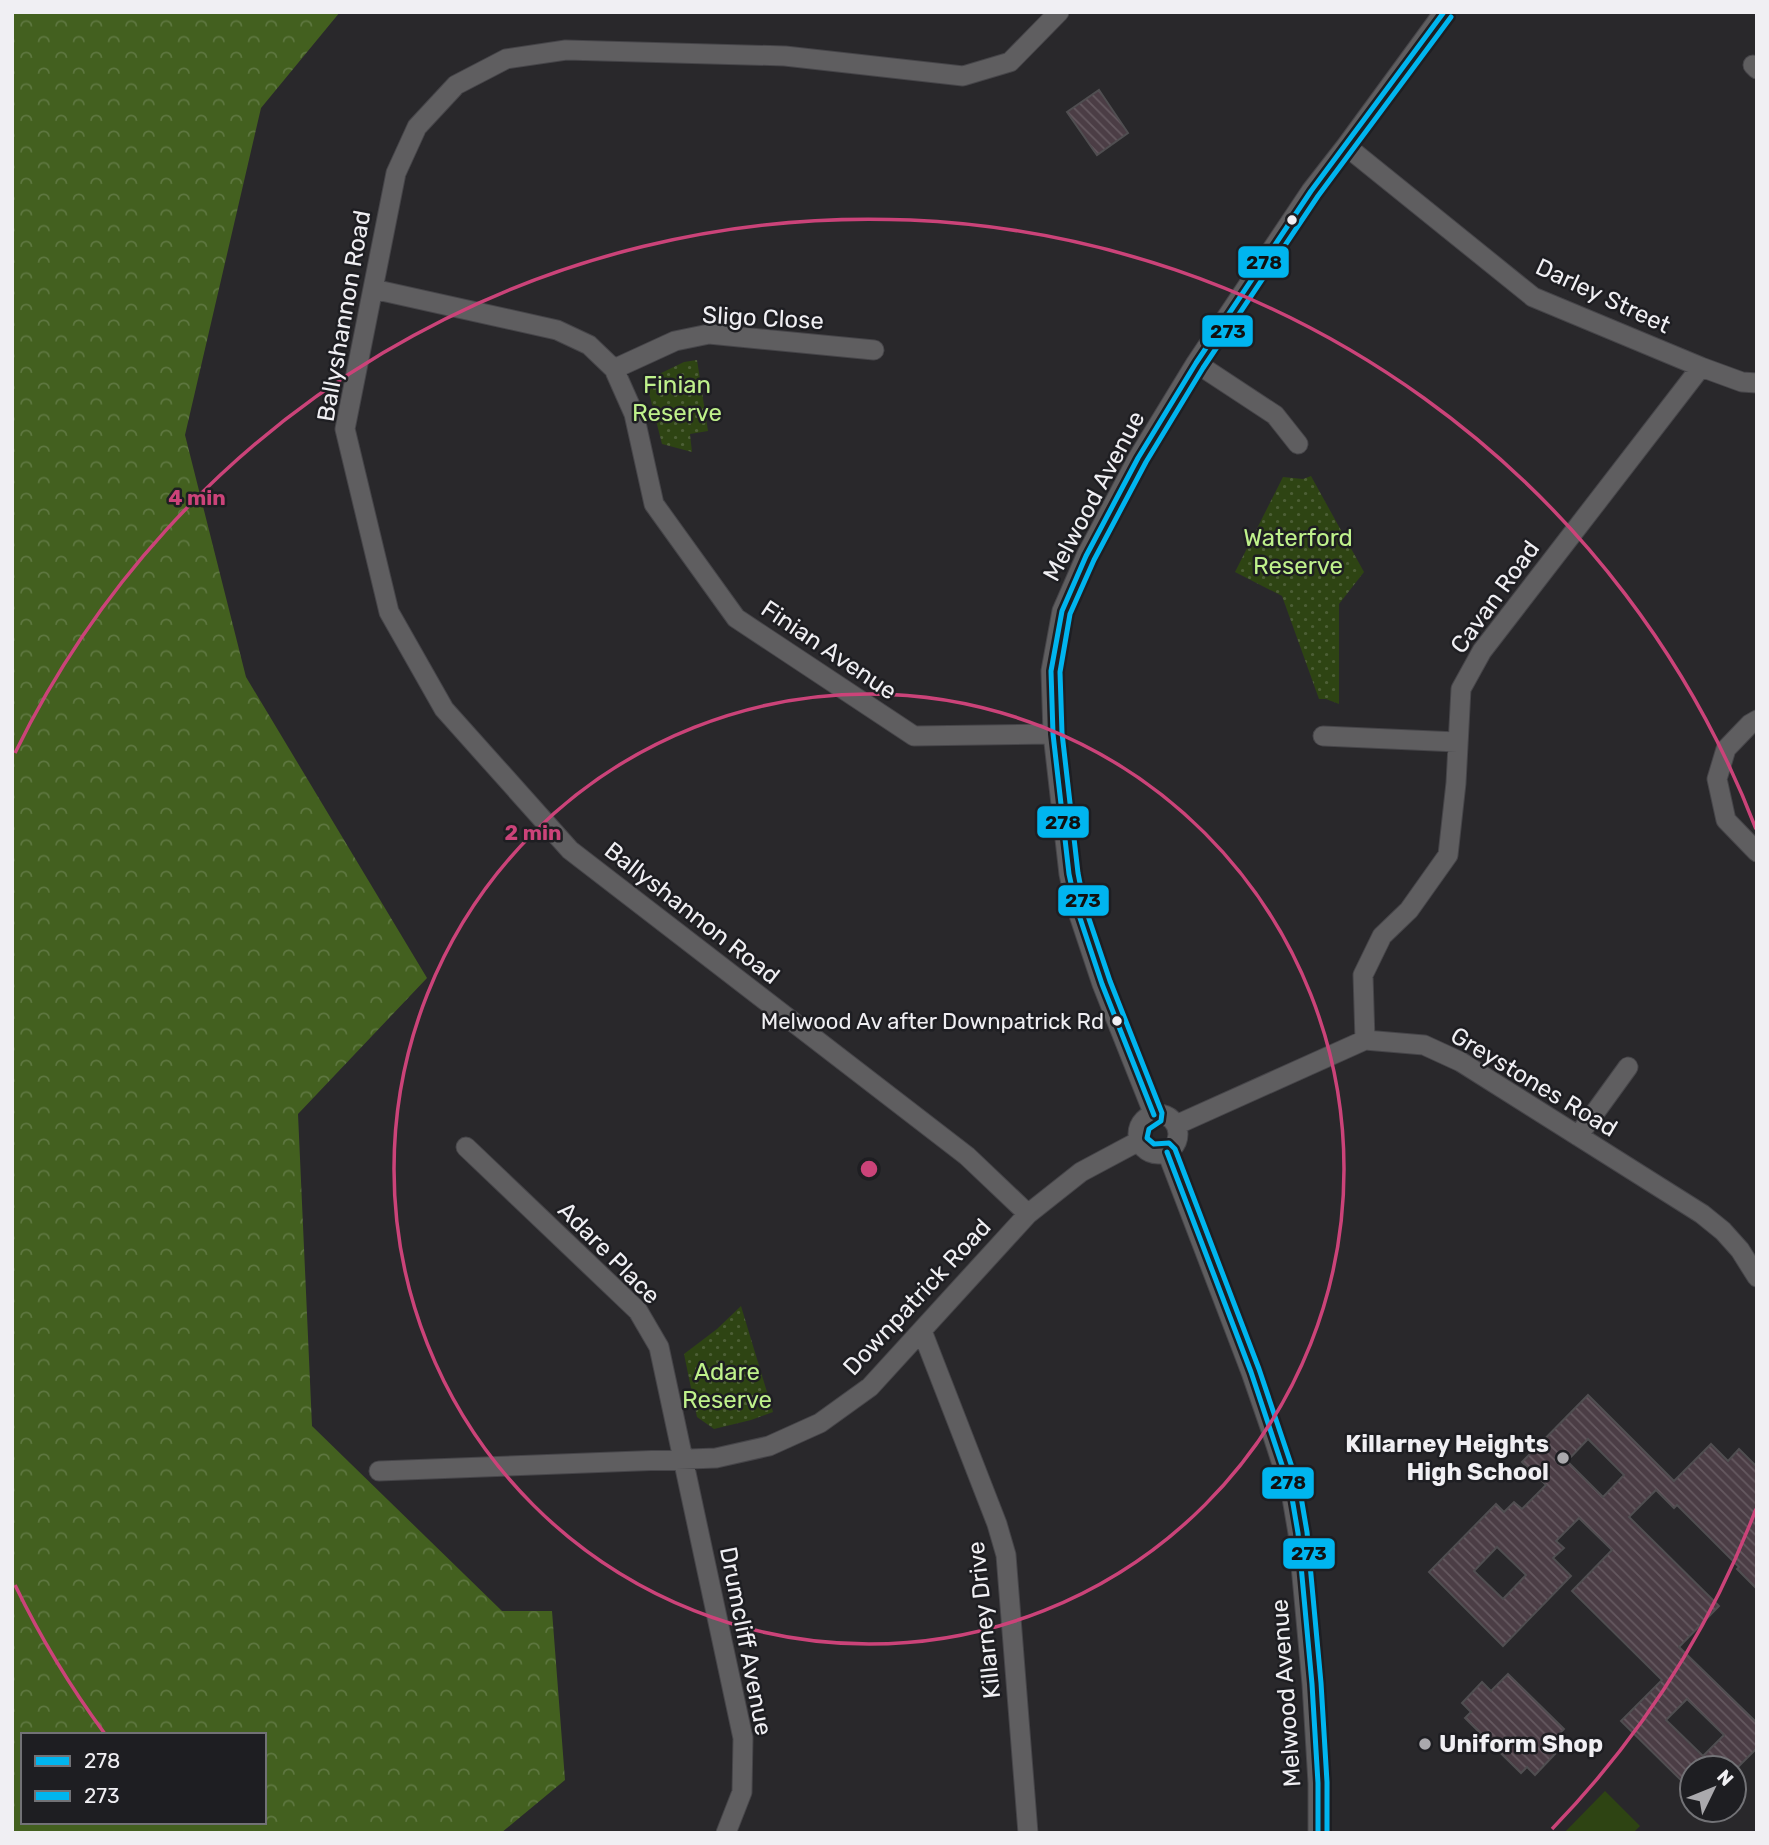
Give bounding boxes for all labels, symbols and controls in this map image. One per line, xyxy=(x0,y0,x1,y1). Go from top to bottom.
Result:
street label: Ballyshannon Road xyxy=(312,208,376,424)
unlabelled marker xyxy=(1285,213,1299,227)
line badge: 278 xyxy=(1237,245,1290,279)
text: 278 xyxy=(1246,251,1282,274)
street label: Darley Street xyxy=(1531,253,1675,339)
street label: Sligo Close xyxy=(701,301,825,335)
line badge: 273 xyxy=(1201,314,1254,348)
text: 273 xyxy=(1210,320,1246,343)
park label: Finian Reserve xyxy=(632,371,722,427)
street label: Melwood Avenue xyxy=(1037,406,1151,586)
text: 4 min xyxy=(168,485,226,510)
park label: Waterford Reserve xyxy=(1243,524,1353,580)
street label: Cavan Road xyxy=(1445,535,1545,659)
street label: Finian Avenue xyxy=(756,594,902,706)
line badge: 278 xyxy=(1036,805,1090,839)
text: 278 xyxy=(1045,811,1081,834)
text: 2 min xyxy=(505,820,561,845)
street label: Ballyshannon Road xyxy=(599,836,785,990)
line badge: 273 xyxy=(1057,884,1110,917)
text: 273 xyxy=(1065,889,1101,912)
place label: Melwood Av after Downpatrick Rd xyxy=(761,1008,1104,1035)
marker: Melwood Av after Downpatrick Rd xyxy=(1110,1014,1124,1028)
street label: Greystones Road xyxy=(1446,1021,1622,1143)
centre of rings xyxy=(857,1157,881,1181)
street label: Adare Place xyxy=(552,1196,666,1310)
street label: Downpatrick Road xyxy=(837,1213,997,1381)
park label: Adare Reserve xyxy=(682,1358,772,1414)
place label: Killarney Heights High School xyxy=(1345,1430,1549,1486)
marker: Killarney Heights High School xyxy=(1555,1450,1571,1466)
line badge: 278 xyxy=(1261,1466,1315,1500)
text: 278 xyxy=(1270,1471,1306,1494)
line badge: 273 xyxy=(1282,1537,1336,1570)
street label: Killarney Drive xyxy=(962,1540,1006,1700)
text: 273 xyxy=(1291,1542,1327,1565)
street label: Drumcliff Avenue xyxy=(714,1544,778,1738)
street label: Melwood Avenue xyxy=(1265,1598,1307,1788)
place label: Uniform Shop xyxy=(1439,1730,1603,1758)
legend xyxy=(21,1733,266,1824)
marker: Uniform Shop xyxy=(1417,1736,1433,1752)
text: 278 xyxy=(84,1748,120,1773)
north arrow xyxy=(1678,1754,1748,1824)
text: N xyxy=(1712,1765,1738,1791)
text: 273 xyxy=(84,1783,120,1808)

